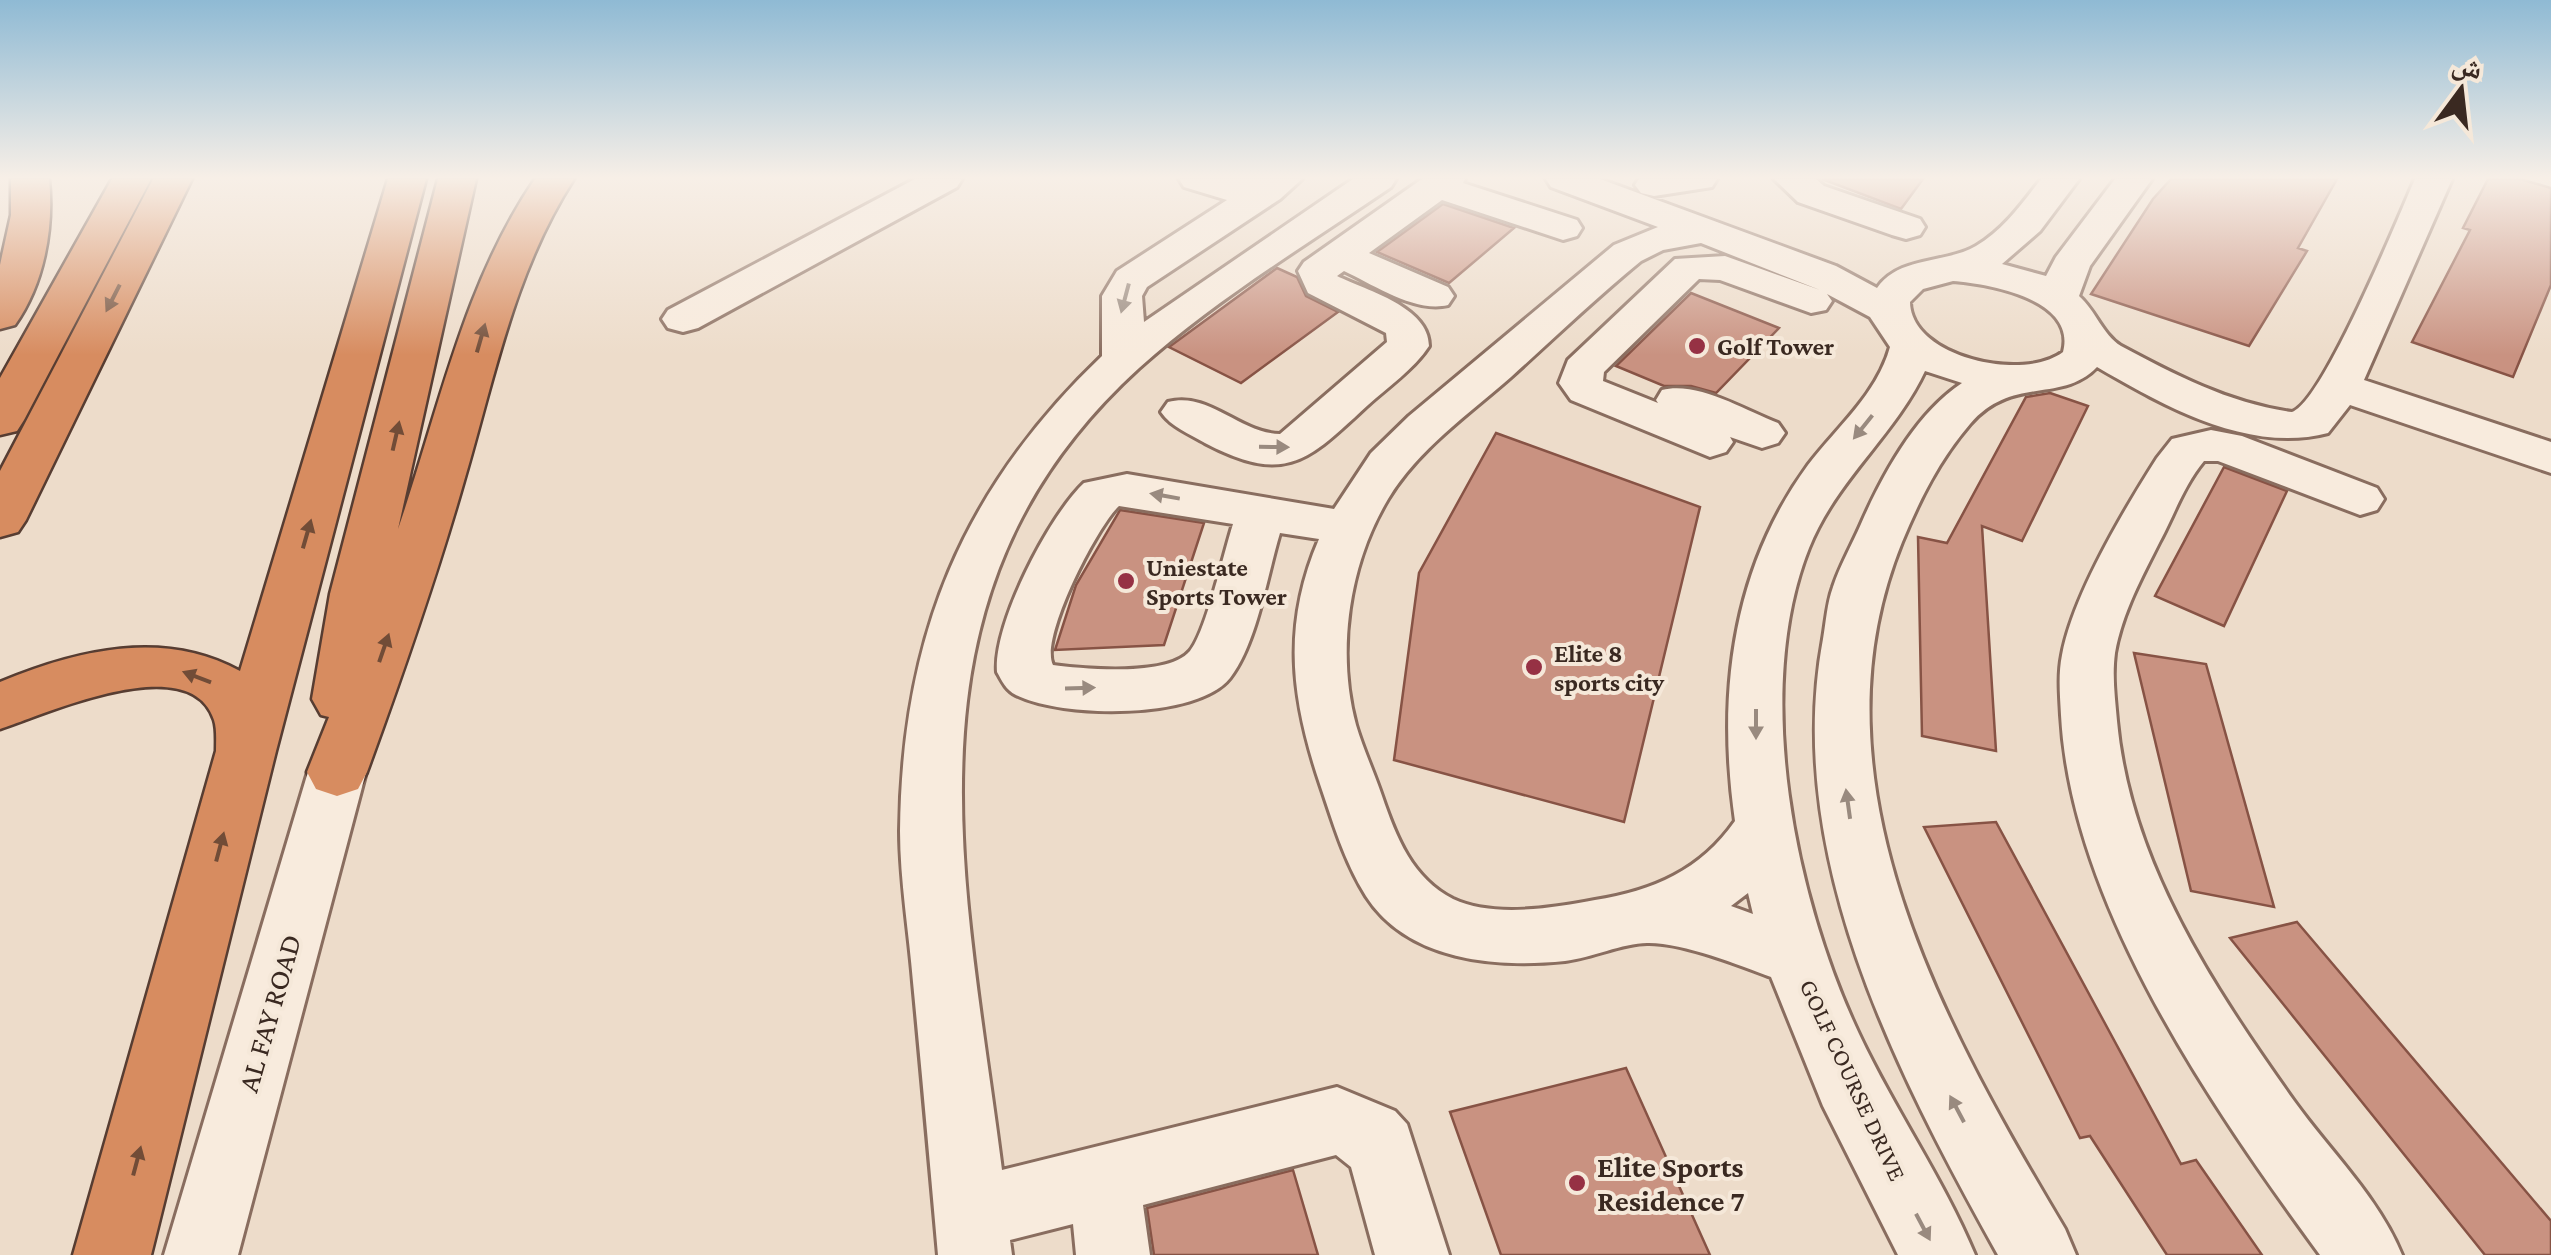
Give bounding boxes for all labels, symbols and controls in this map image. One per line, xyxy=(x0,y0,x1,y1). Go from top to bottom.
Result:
north arrow xyxy=(2411,40,2511,140)
text: ش xyxy=(2449,48,2486,86)
one-way arrow xyxy=(105,283,122,312)
one-way arrow xyxy=(1117,283,1133,314)
one-way arrow xyxy=(474,322,489,353)
place label: Golf Tower xyxy=(1717,333,1834,360)
marker: Golf Tower xyxy=(1686,335,1708,357)
one-way arrow xyxy=(1853,415,1874,440)
one-way arrow xyxy=(389,420,404,451)
one-way arrow xyxy=(1259,440,1290,456)
one-way arrow xyxy=(1149,488,1180,503)
one-way arrow xyxy=(300,518,315,548)
place label: Uniestate Sports Tower xyxy=(1146,554,1287,610)
marker: Uniestate Sports Tower xyxy=(1115,570,1137,592)
one-way arrow xyxy=(377,632,392,662)
place label: Elite 8 sports city xyxy=(1554,640,1665,696)
marker: Elite 8 sports city xyxy=(1523,656,1545,678)
one-way arrow xyxy=(182,668,212,684)
one-way arrow xyxy=(1065,680,1097,696)
one-way arrow xyxy=(1748,709,1764,741)
one-way arrow xyxy=(1840,788,1856,820)
one-way arrow xyxy=(213,831,229,862)
street label: AL FAY ROAD xyxy=(231,930,307,1096)
street label: GOLF COURSE DRIVE xyxy=(1794,975,1912,1185)
one-way arrow xyxy=(1949,1095,1967,1123)
one-way arrow xyxy=(129,1145,145,1176)
place label: Elite Sports Residence 7 xyxy=(1597,1150,1745,1217)
marker: Elite Sports Residence 7 xyxy=(1566,1172,1588,1194)
one-way arrow xyxy=(1915,1212,1932,1241)

